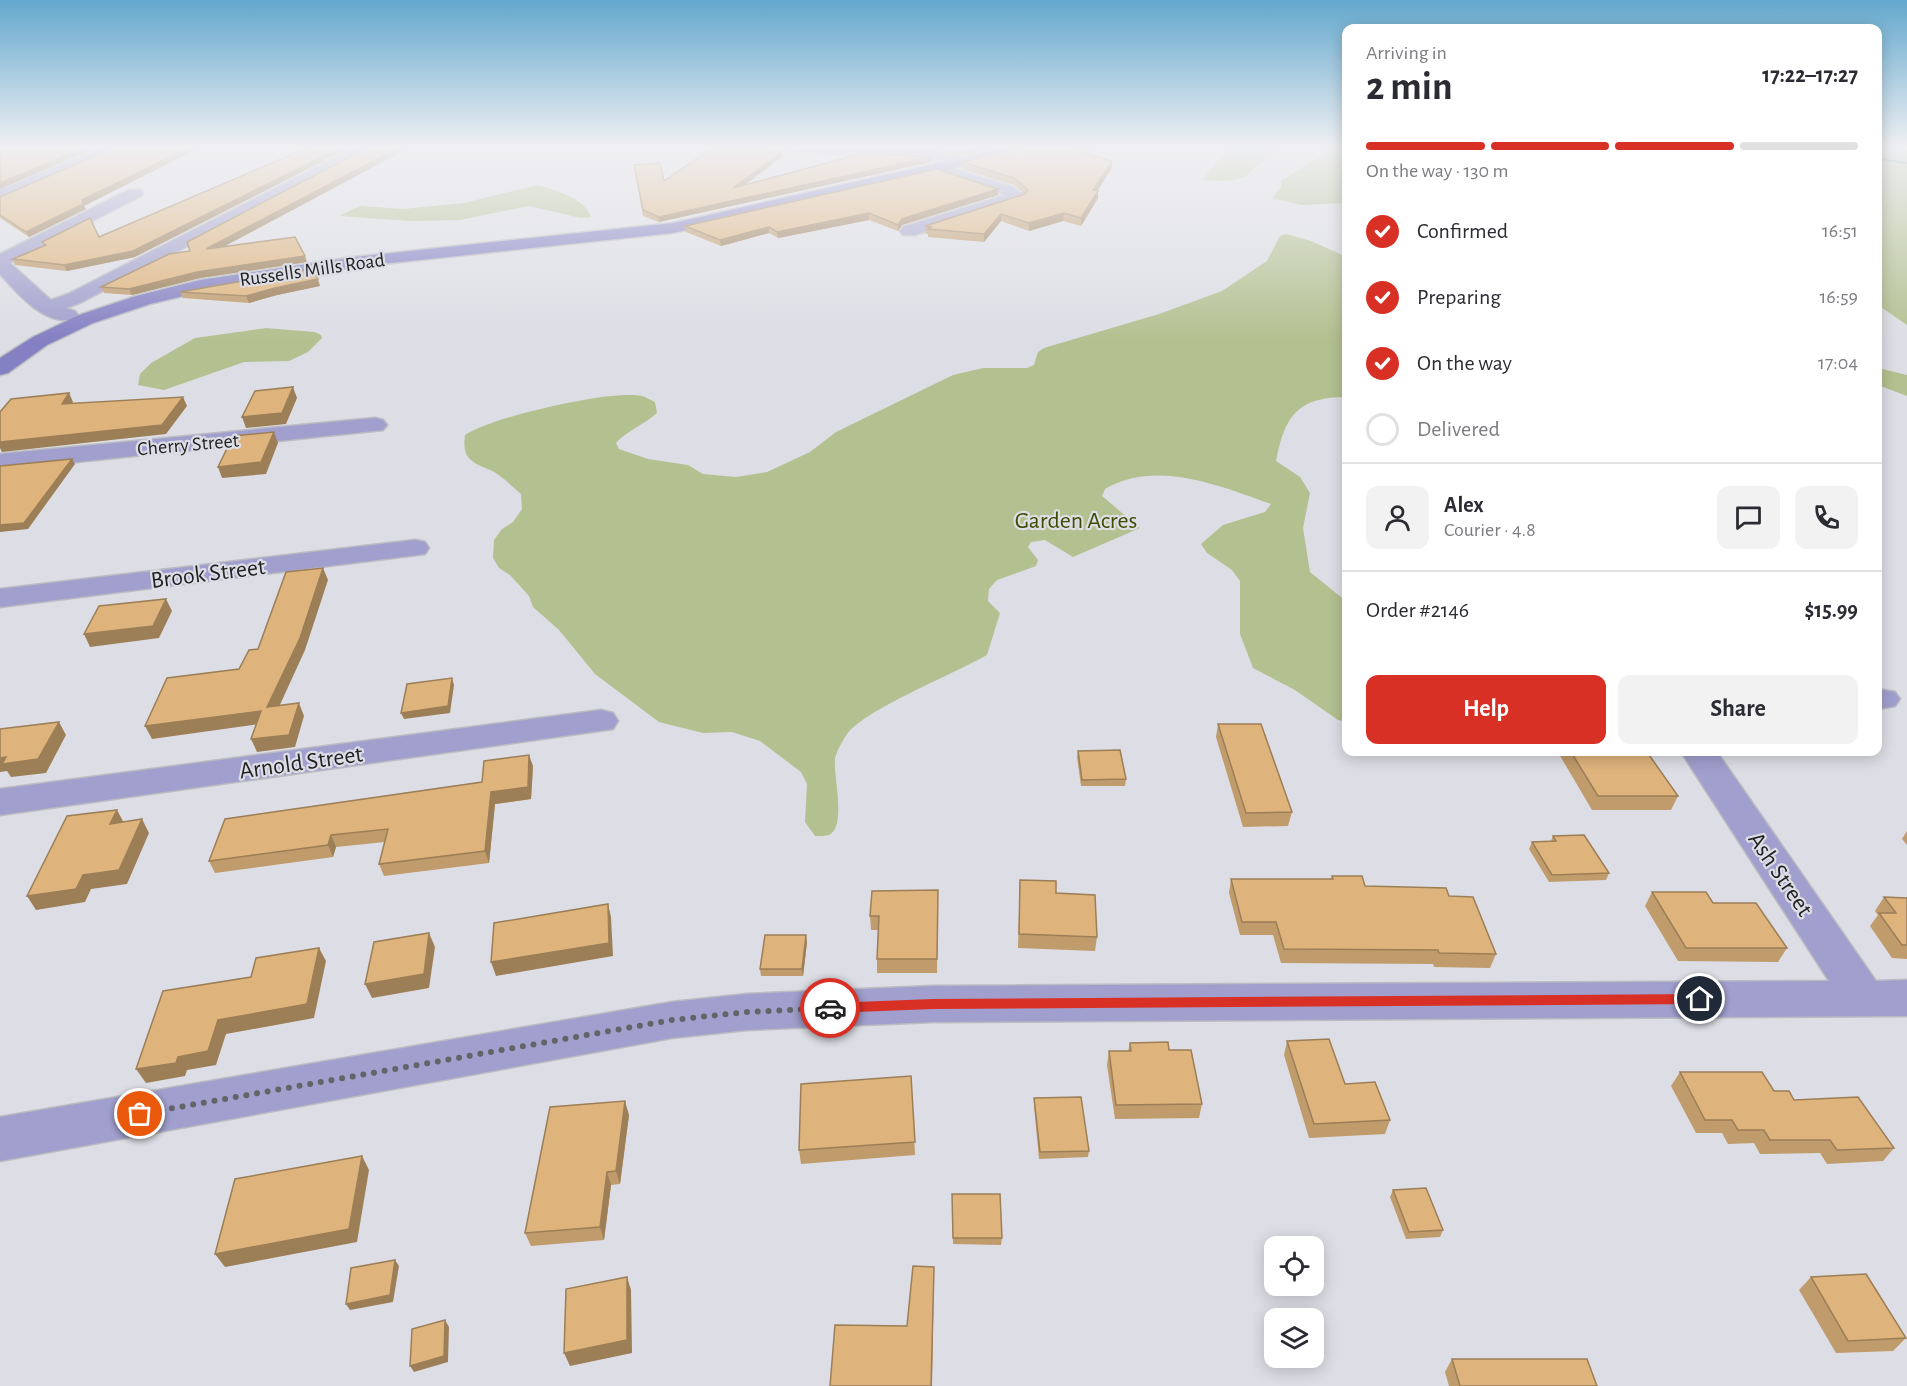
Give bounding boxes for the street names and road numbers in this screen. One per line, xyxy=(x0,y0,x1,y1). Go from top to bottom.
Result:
street label: Russells Mills Road xyxy=(238,250,386,290)
street label: Cherry Street xyxy=(136,431,240,459)
street label: Brook Street xyxy=(149,555,267,593)
street label: Arnold Street xyxy=(238,742,365,784)
street label: Ash Street xyxy=(1743,828,1817,921)

